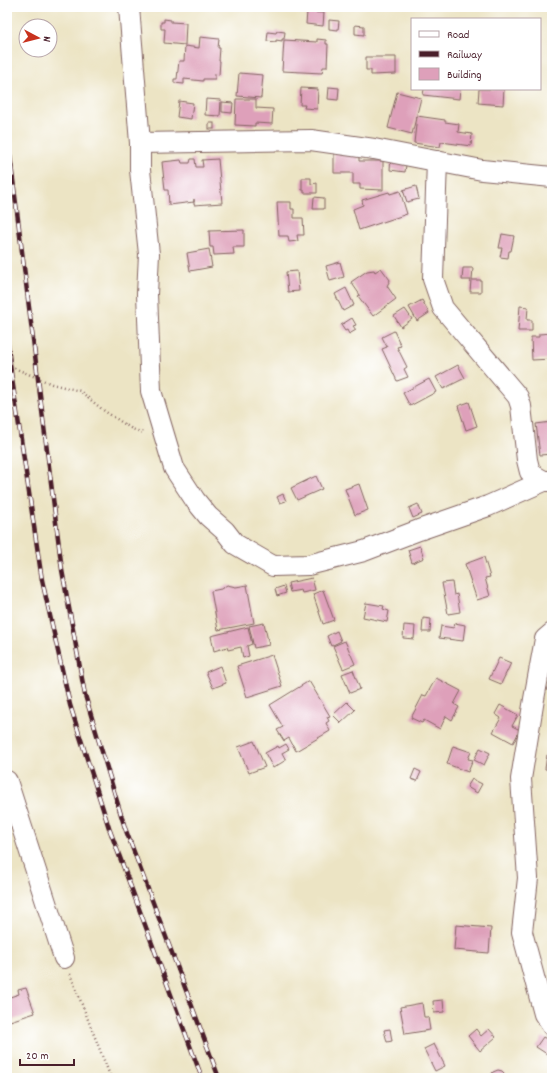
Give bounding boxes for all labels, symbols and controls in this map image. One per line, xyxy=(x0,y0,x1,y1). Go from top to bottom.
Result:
north arrow xyxy=(18,18,58,58)
legend xyxy=(411,18,541,90)
text: Road xyxy=(447,27,469,44)
text: N xyxy=(38,35,54,43)
text: Railway xyxy=(447,47,483,64)
text: Building xyxy=(447,67,482,84)
scale bar xyxy=(20,1041,74,1067)
text: 20 m xyxy=(26,1048,49,1065)

